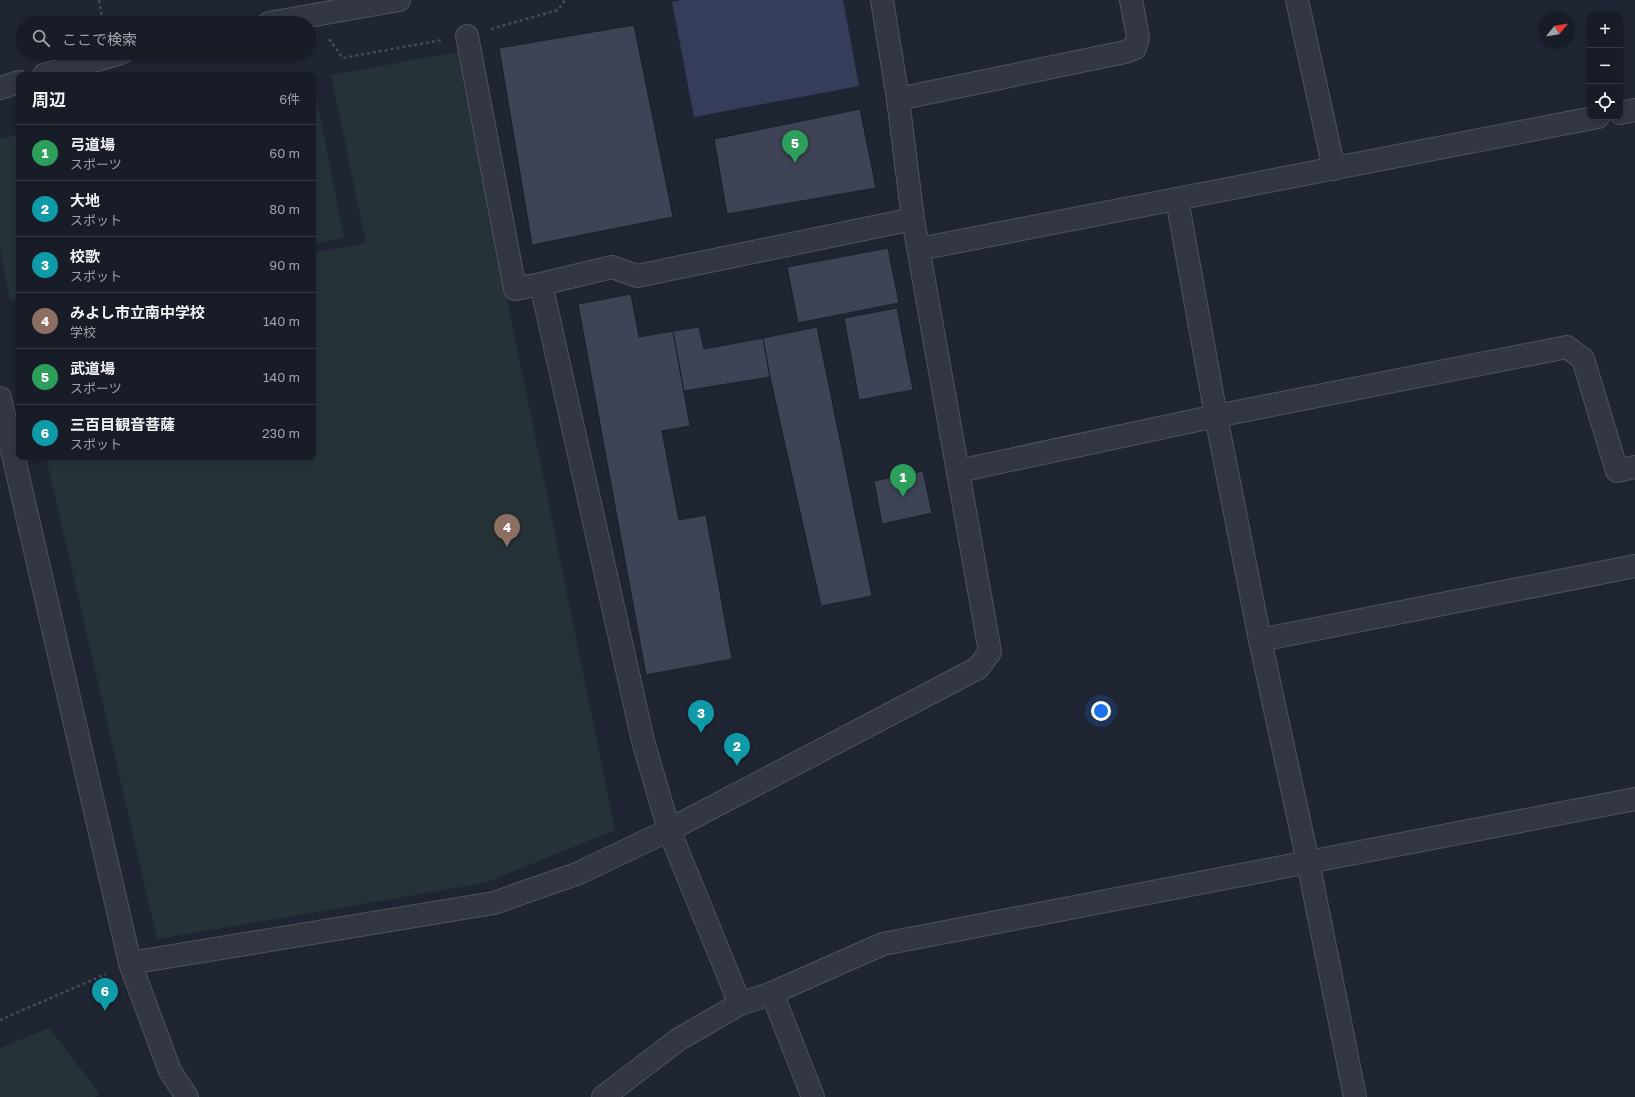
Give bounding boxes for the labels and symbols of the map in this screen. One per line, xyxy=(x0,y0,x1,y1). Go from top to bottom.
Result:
north arrow xyxy=(1539,12,1575,48)
pin: 5 xyxy=(782,130,808,163)
pin: 1 xyxy=(890,464,916,497)
pin: 4 xyxy=(494,514,520,547)
pin: 3 xyxy=(688,700,714,733)
your location xyxy=(1091,701,1111,721)
pin: 2 xyxy=(724,733,750,766)
pin: 6 xyxy=(92,978,118,1011)

